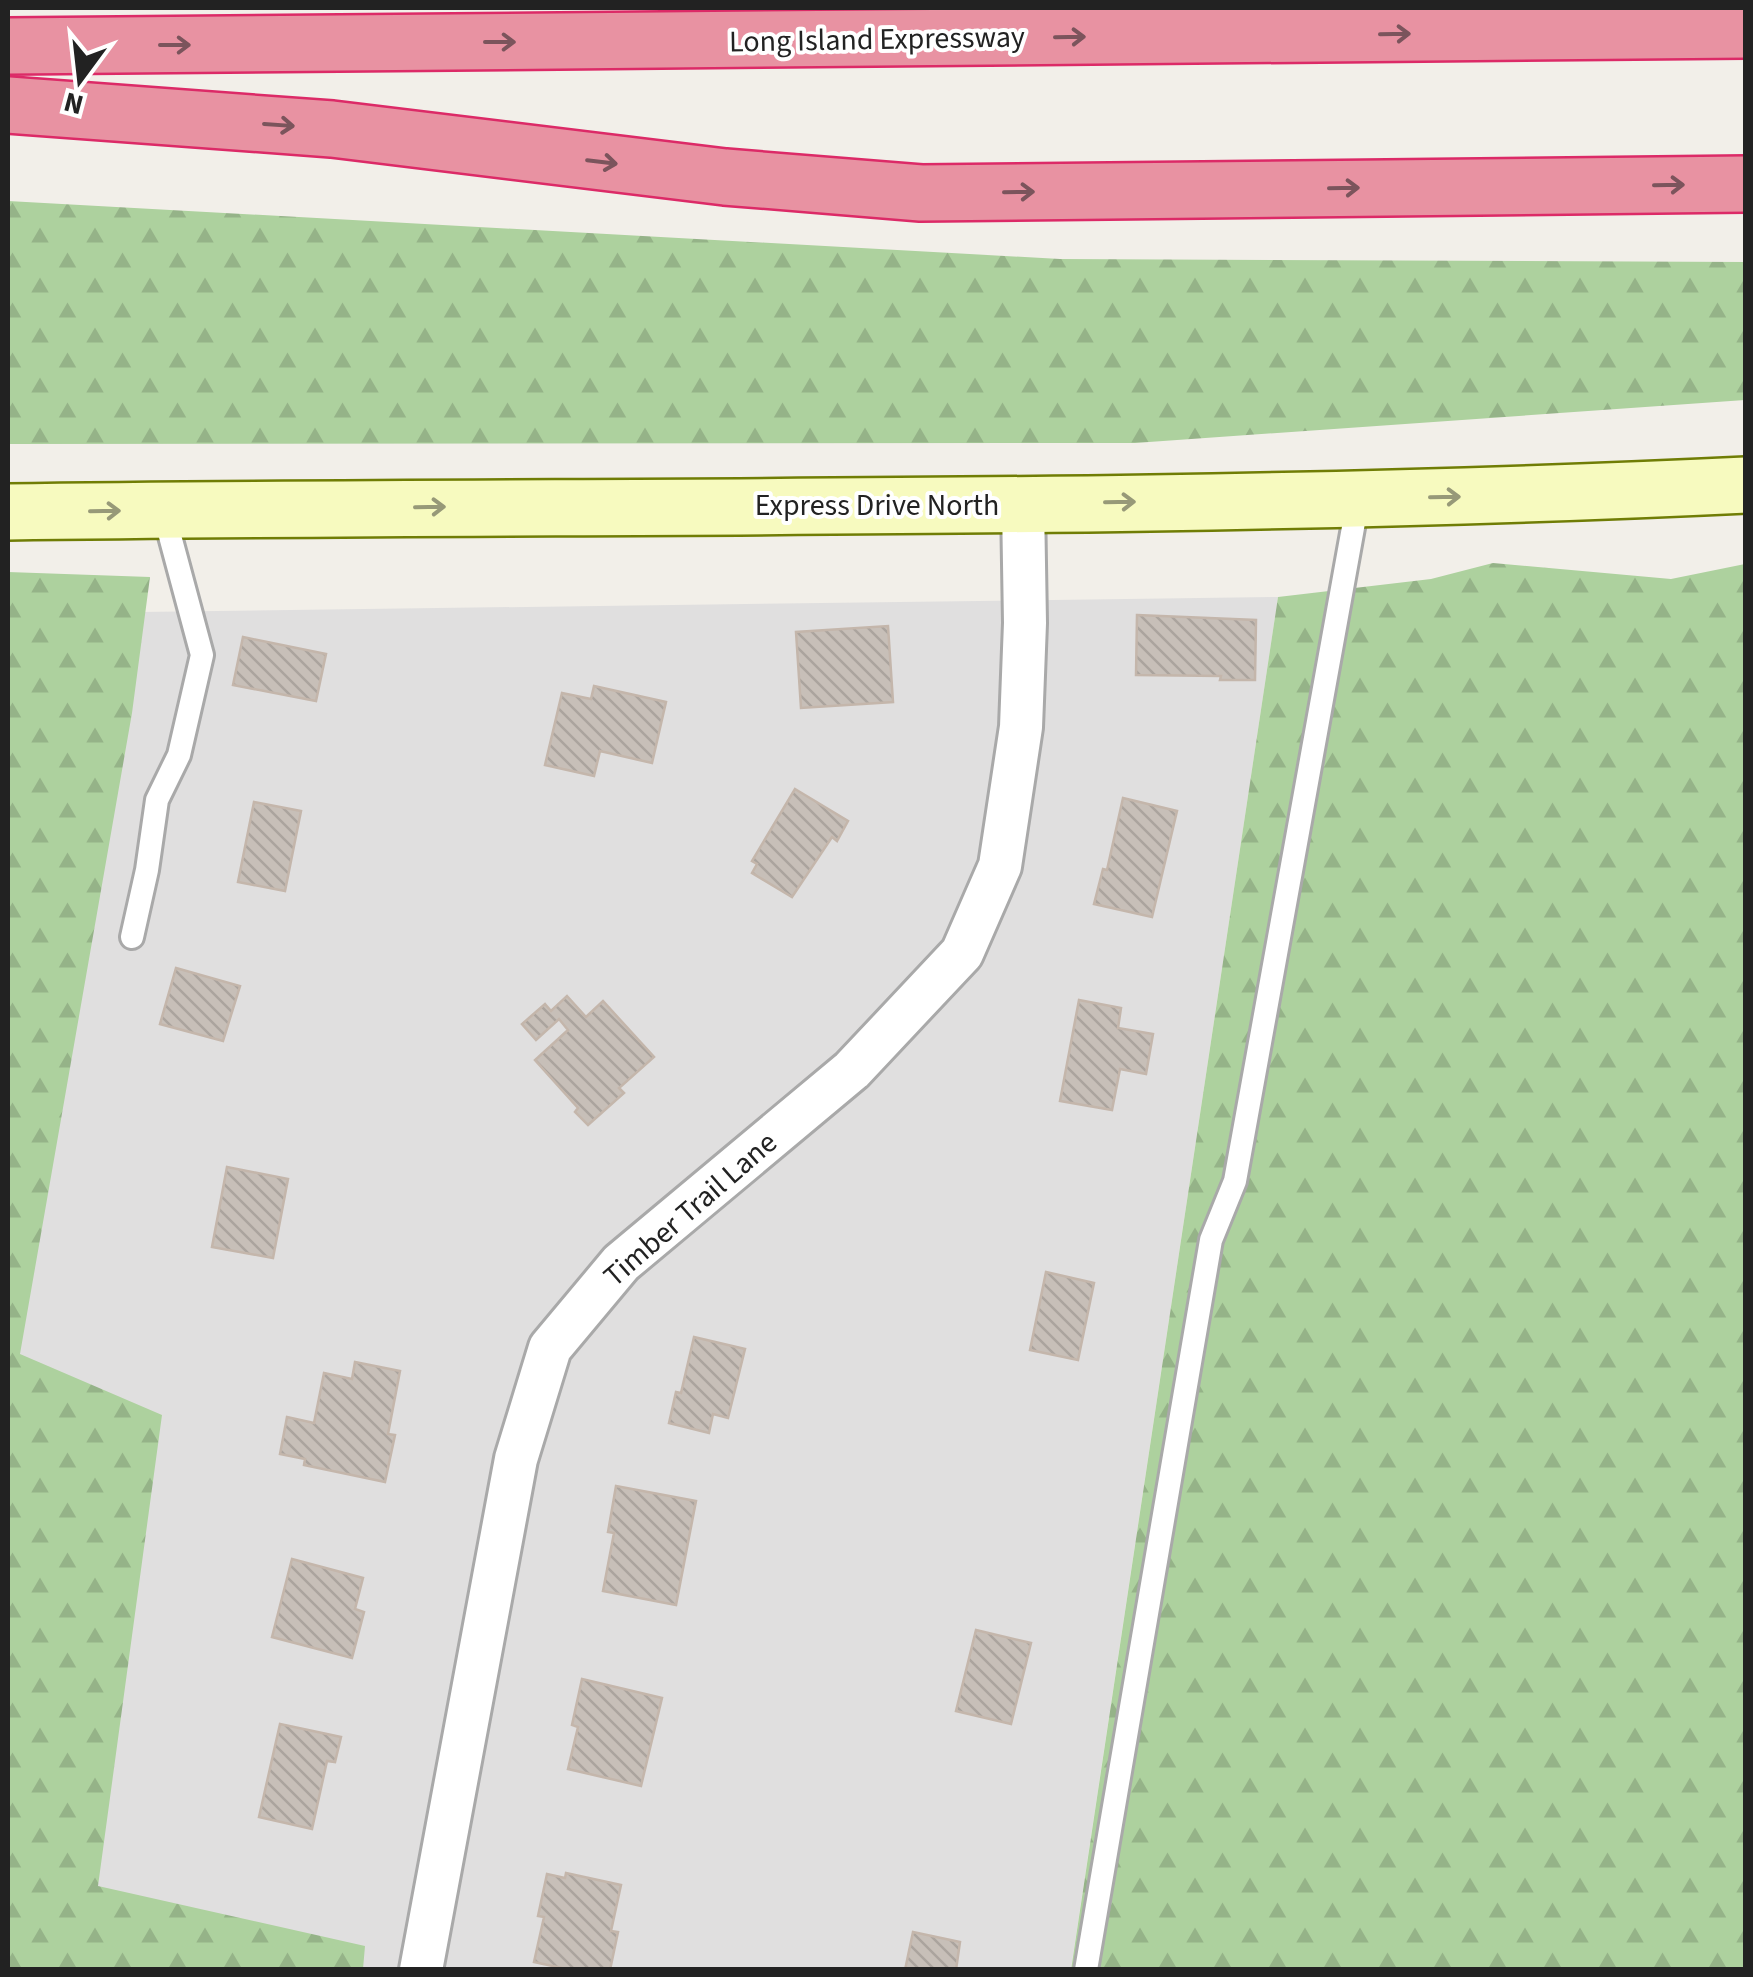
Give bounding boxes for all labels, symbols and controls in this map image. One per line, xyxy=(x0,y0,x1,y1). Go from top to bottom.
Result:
street label: Long Island Expressway xyxy=(729,15,1025,64)
one-way arrow xyxy=(1378,24,1410,43)
one-way arrow xyxy=(1052,28,1085,46)
north arrow xyxy=(30,30,130,130)
one-way arrow xyxy=(482,32,515,52)
one-way arrow xyxy=(158,36,190,54)
text: N xyxy=(60,81,88,125)
one-way arrow xyxy=(263,116,295,135)
one-way arrow xyxy=(586,153,618,172)
one-way arrow xyxy=(1652,176,1684,194)
one-way arrow xyxy=(1327,179,1359,198)
one-way arrow xyxy=(1002,182,1034,202)
street label: Express Drive North xyxy=(755,484,999,527)
one-way arrow xyxy=(1429,487,1461,506)
one-way arrow xyxy=(1104,493,1136,512)
one-way arrow xyxy=(413,498,445,517)
one-way arrow xyxy=(88,502,120,520)
street label: Timber Trail Lane xyxy=(594,1122,787,1297)

